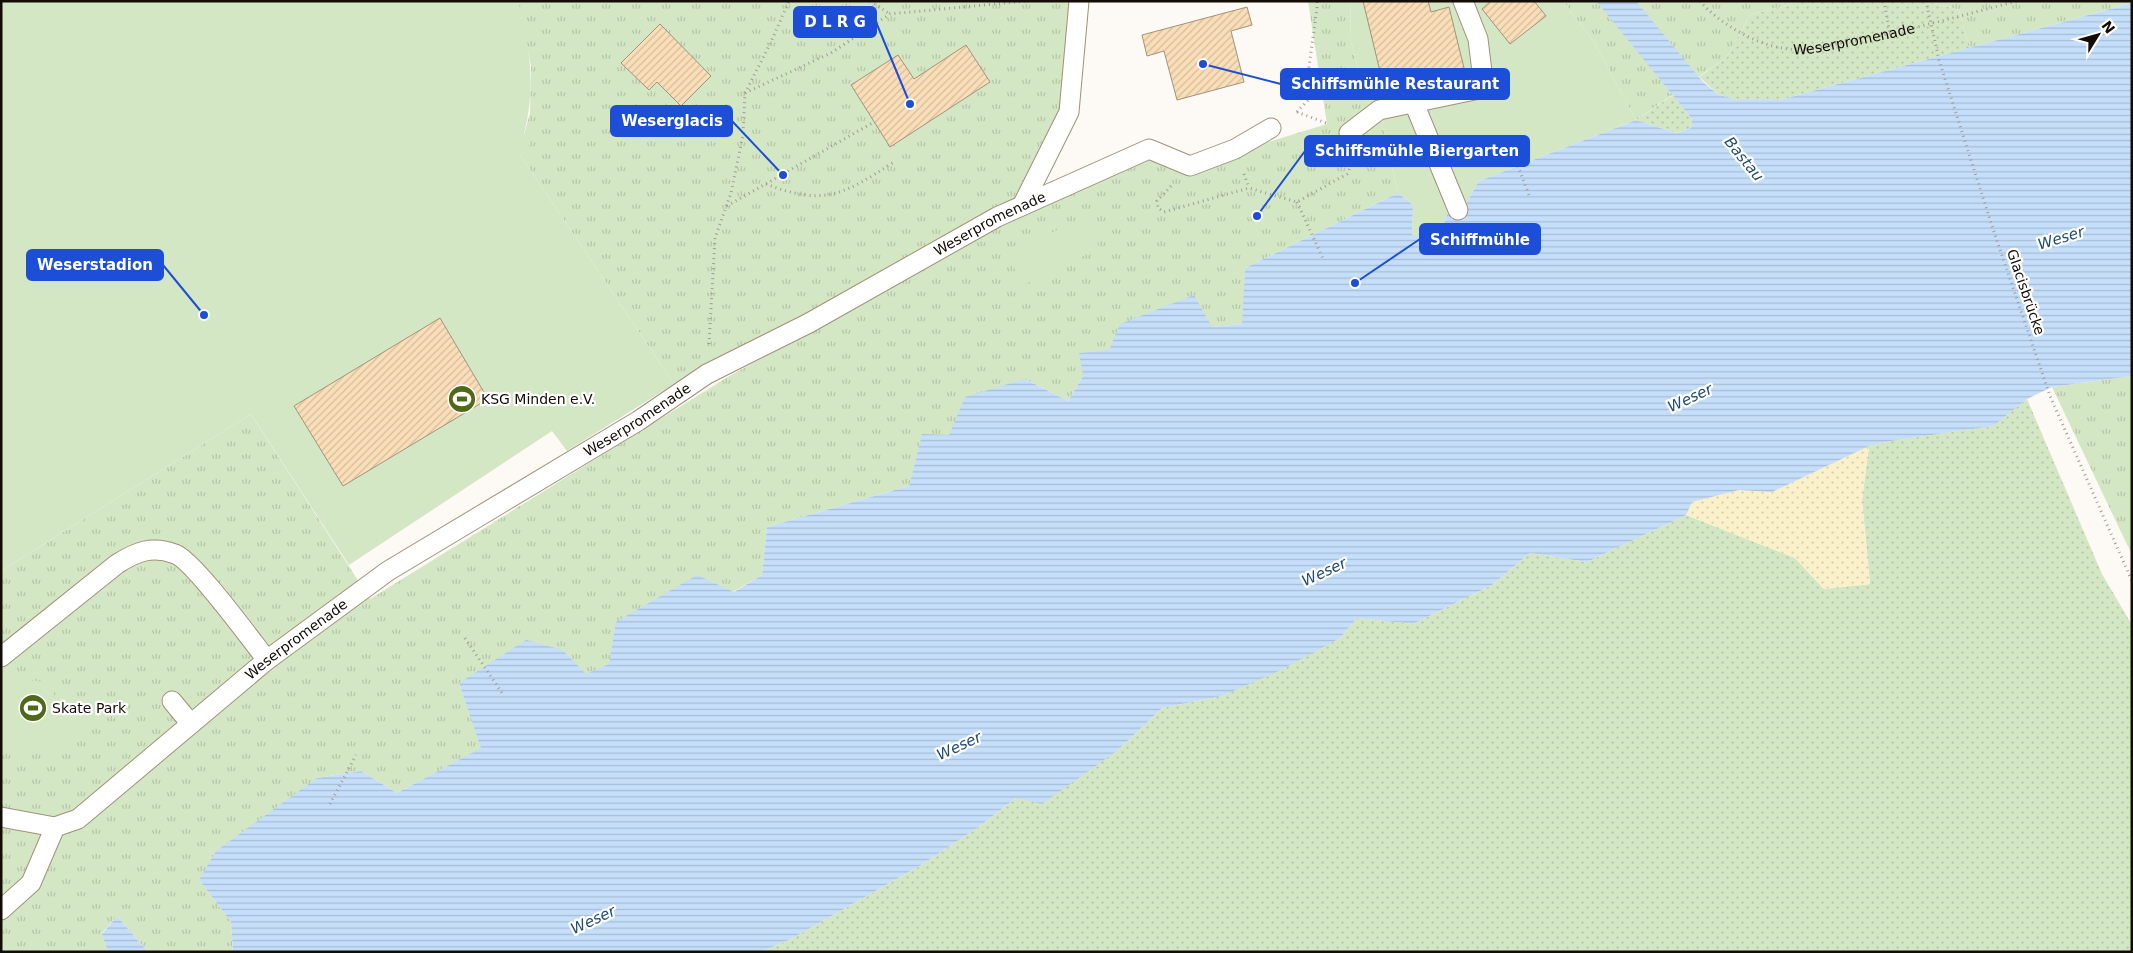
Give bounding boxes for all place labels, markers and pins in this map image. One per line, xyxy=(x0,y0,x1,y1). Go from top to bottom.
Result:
callout: D L R G xyxy=(794,7,876,37)
callout: Schiffsmühle Restaurant xyxy=(1281,69,1509,99)
callout: Weserglacis xyxy=(611,106,732,136)
callout: Schiffsmühle Biergarten xyxy=(1305,136,1529,166)
callout: Schiffmühle xyxy=(1420,224,1540,254)
callout: Weserstadion xyxy=(27,250,163,280)
sports icon: KSG Minden e.V. xyxy=(447,384,477,414)
place label: KSG Minden e.V. xyxy=(481,391,595,407)
sports icon: Skate Park xyxy=(18,693,48,723)
place label: Skate Park xyxy=(52,700,127,716)

